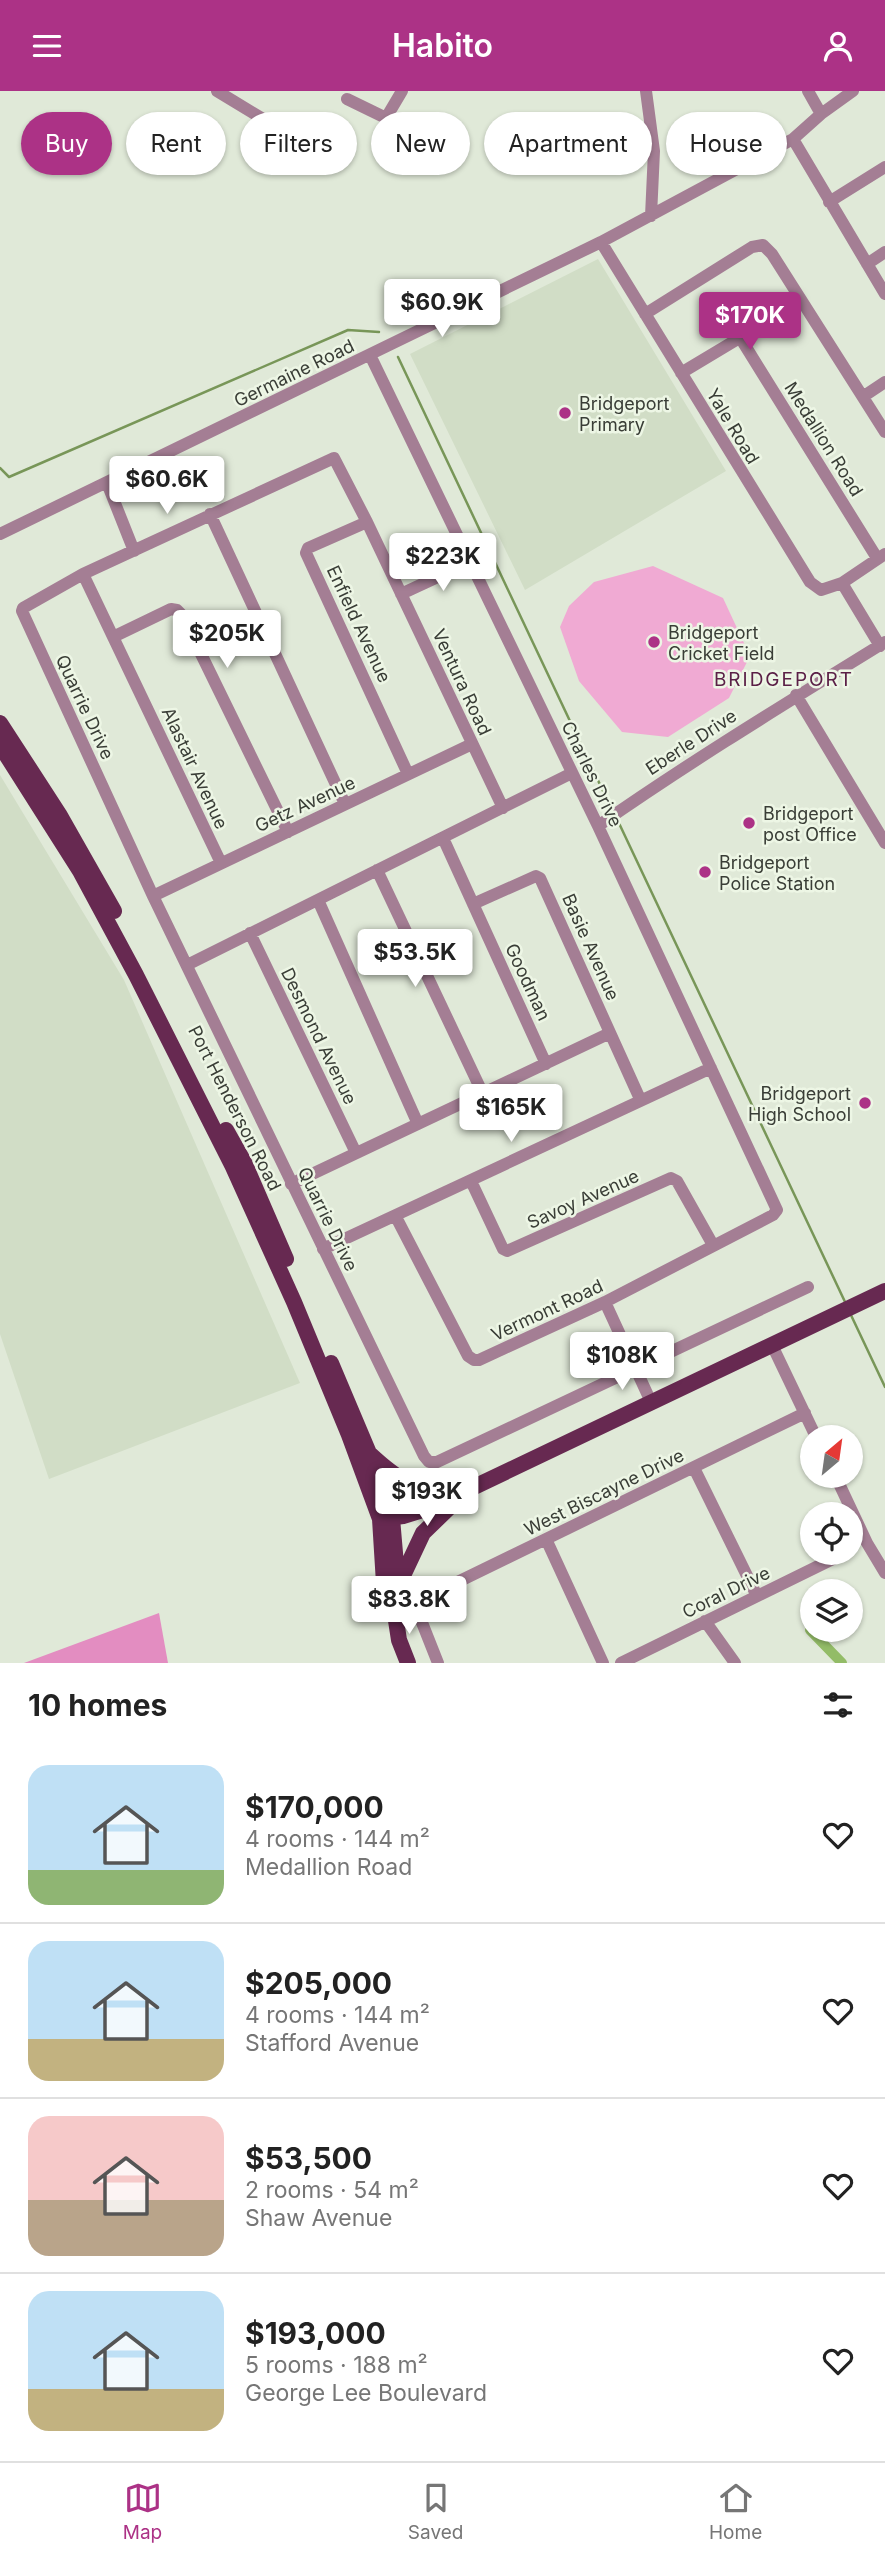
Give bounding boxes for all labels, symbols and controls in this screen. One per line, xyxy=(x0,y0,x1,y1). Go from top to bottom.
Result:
text: Habito xyxy=(392,26,493,65)
icon: menu xyxy=(28,27,66,65)
icon: person xyxy=(819,27,857,65)
chip: Buy xyxy=(21,112,112,175)
chip: Rent xyxy=(126,112,226,175)
chip: Filters xyxy=(240,112,357,175)
chip: New xyxy=(371,112,470,175)
chip: Apartment xyxy=(484,112,652,175)
chip: House xyxy=(666,112,787,175)
pin: $60.9K xyxy=(385,279,499,339)
text: $60.9K xyxy=(400,288,484,316)
pin: $170K xyxy=(701,293,799,352)
text: $170K xyxy=(715,301,785,329)
street label: Germaine Road xyxy=(231,335,357,411)
street label: Medallion Road xyxy=(780,378,868,500)
street label: Yale Road xyxy=(702,384,764,468)
place label: Bridgeport Primary xyxy=(579,393,670,435)
marker: Bridgeport Primary xyxy=(557,405,573,421)
pin: $60.6K xyxy=(110,457,224,516)
text: $60.6K xyxy=(125,465,209,493)
pin: $223K xyxy=(394,533,492,593)
text: $223K xyxy=(405,542,481,570)
street label: Enfield Avenue xyxy=(323,562,395,686)
pin: $205K xyxy=(178,611,276,670)
text: $205K xyxy=(189,619,265,647)
place label: Bridgeport Cricket Field xyxy=(668,622,775,664)
street label: Ventura Road xyxy=(428,626,496,738)
marker: Bridgeport Cricket Field xyxy=(646,634,662,650)
street label: Quarrie Drive xyxy=(52,651,118,763)
district label: BRIDGEPORT xyxy=(714,668,854,691)
street label: Alastair Avenue xyxy=(158,704,232,832)
street label: Eberle Drive xyxy=(642,705,740,779)
street label: Charles Drive xyxy=(557,718,627,830)
street label: Getz Avenue xyxy=(252,772,358,836)
place label: Bridgeport post Office xyxy=(763,803,857,845)
marker: Bridgeport post Office xyxy=(741,815,757,831)
place label: Bridgeport Police Station xyxy=(719,852,835,894)
marker: Bridgeport Police Station xyxy=(697,864,713,880)
street label: Basie Avenue xyxy=(558,890,624,1004)
pin: $53.5K xyxy=(358,929,472,989)
text: $53.5K xyxy=(374,938,456,966)
street label: Goodman xyxy=(501,940,555,1024)
street label: Desmond Avenue xyxy=(277,964,361,1108)
street label: Port Henderson Road xyxy=(184,1022,286,1194)
place label: Bridgeport High School xyxy=(748,1083,851,1125)
pin: $165K xyxy=(462,1084,560,1144)
text: $165K xyxy=(475,1093,547,1121)
marker: Bridgeport High School xyxy=(857,1095,873,1111)
street label: Quarrie Drive xyxy=(294,1164,362,1274)
street label: Savoy Avenue xyxy=(524,1165,642,1233)
street label: Vermont Road xyxy=(488,1275,606,1345)
pin: $108K xyxy=(573,1333,671,1392)
text: $108K xyxy=(586,1341,658,1369)
north arrow xyxy=(800,1425,863,1487)
map controls xyxy=(800,1425,863,1642)
street label: West Biscayne Drive xyxy=(521,1444,687,1540)
pin: $193K xyxy=(378,1469,476,1528)
text: $193K xyxy=(391,1477,463,1505)
button: locate xyxy=(800,1502,863,1565)
street label: Coral Drive xyxy=(679,1562,773,1622)
pin: $83.8K xyxy=(352,1577,466,1636)
button: layers xyxy=(800,1579,863,1642)
text: $83.8K xyxy=(368,1585,450,1613)
icon: filters xyxy=(819,1686,857,1724)
text: 10 homes xyxy=(28,1687,167,1723)
text: $170,000 xyxy=(245,1789,384,1825)
icon: home xyxy=(84,1793,168,1877)
icon: heart xyxy=(819,1816,857,1854)
text: 4 rooms · 144 m² xyxy=(245,1825,430,1853)
text: Medallion Road xyxy=(245,1853,412,1881)
text: $205,000 xyxy=(245,1965,392,2001)
icon: home xyxy=(84,1969,168,2053)
icon: heart xyxy=(819,1992,857,2030)
text: 4 rooms · 144 m² xyxy=(245,2001,430,2029)
text: Stafford Avenue xyxy=(245,2029,419,2057)
text: $53,500 xyxy=(245,2140,372,2176)
icon: home xyxy=(84,2144,168,2228)
icon: heart xyxy=(819,2167,857,2205)
text: 2 rooms · 54 m² xyxy=(245,2176,419,2204)
text: Shaw Avenue xyxy=(245,2204,392,2232)
text: $193,000 xyxy=(245,2315,386,2351)
icon: home xyxy=(84,2319,168,2403)
icon: heart xyxy=(819,2342,857,2380)
text: 5 rooms · 188 m² xyxy=(245,2351,428,2379)
text: George Lee Boulevard xyxy=(245,2379,487,2407)
tab: Map xyxy=(123,2479,162,2544)
tab: Saved xyxy=(408,2479,463,2544)
tab: Home xyxy=(709,2479,762,2544)

